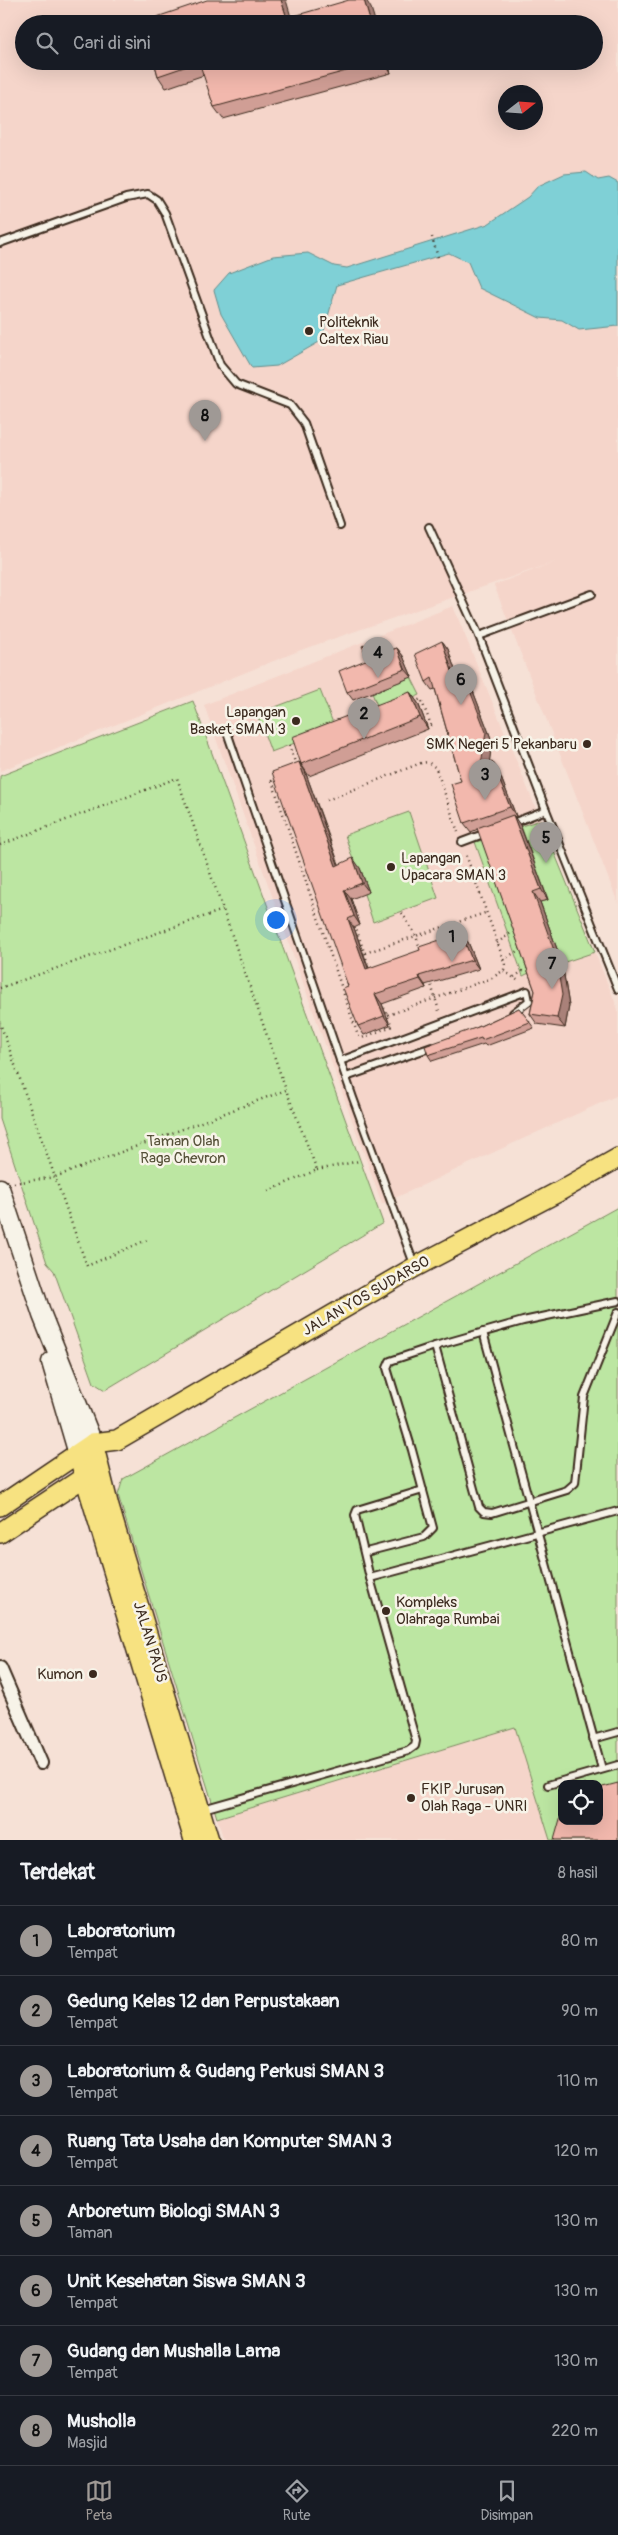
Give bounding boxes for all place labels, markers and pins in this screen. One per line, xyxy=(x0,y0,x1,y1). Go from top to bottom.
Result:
place label: Politeknik Caltex Riau xyxy=(319,313,389,349)
marker: Politeknik Caltex Riau xyxy=(303,325,315,337)
pin: 8 xyxy=(189,400,221,441)
pin: 4 xyxy=(362,637,394,678)
pin: 6 xyxy=(445,664,477,705)
pin: 2 xyxy=(348,698,380,739)
place label: Lapangan Basket SMAN 3 xyxy=(190,703,286,739)
marker: Lapangan Basket SMAN 3 xyxy=(290,715,302,727)
place label: SMK Negeri 5 Pekanbaru xyxy=(426,735,577,754)
marker: SMK Negeri 5 Pekanbaru xyxy=(581,738,593,750)
pin: 3 xyxy=(469,759,501,800)
pin: 5 xyxy=(530,822,562,863)
place label: Lapangan Upacara SMAN 3 xyxy=(401,849,506,885)
marker: Lapangan Upacara SMAN 3 xyxy=(385,861,397,873)
pin: 1 xyxy=(436,921,468,962)
pin: 7 xyxy=(536,948,568,989)
place label: Kompleks Olahraga Rumbai xyxy=(396,1593,500,1629)
marker: Kompleks Olahraga Rumbai xyxy=(380,1605,392,1617)
place label: Kumon xyxy=(37,1665,83,1684)
marker: Kumon xyxy=(87,1668,99,1680)
place label: FKIP Jurusan Olah Raga - UNRI xyxy=(421,1780,527,1816)
marker: FKIP Jurusan Olah Raga - UNRI xyxy=(405,1792,417,1804)

